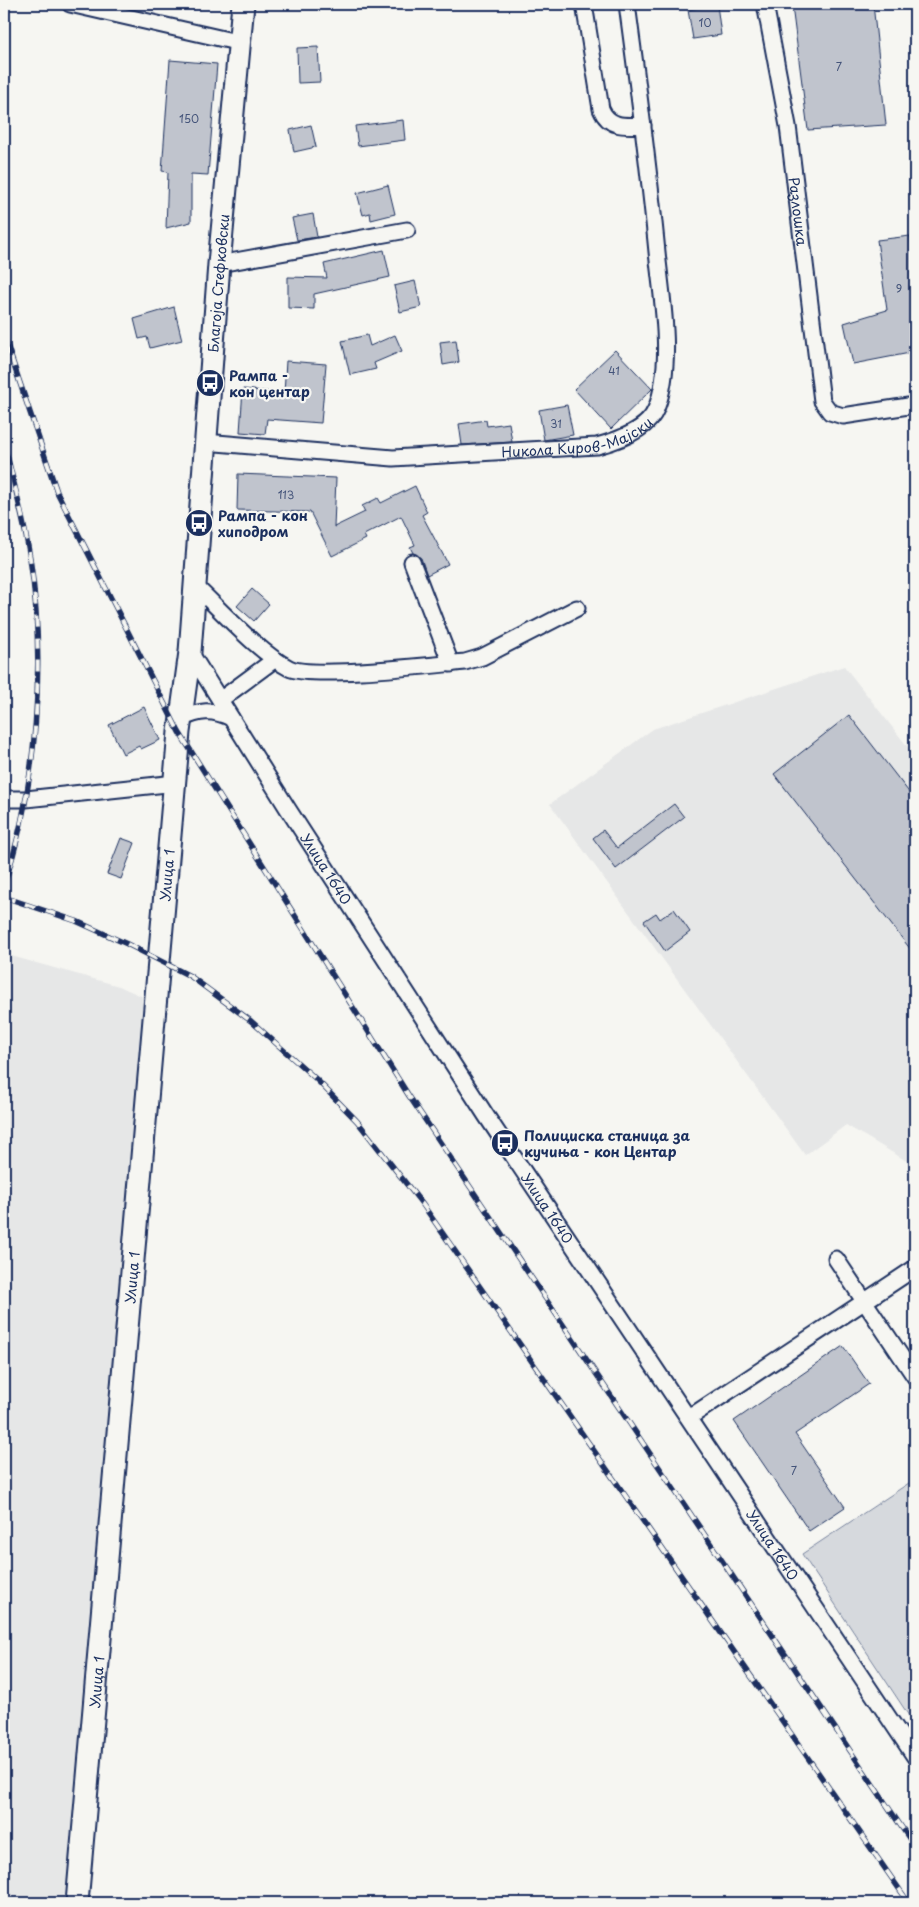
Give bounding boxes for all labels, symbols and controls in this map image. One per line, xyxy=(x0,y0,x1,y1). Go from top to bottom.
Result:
house number: 10 xyxy=(699,14,711,31)
house number: 7 xyxy=(836,58,842,75)
house number: 150 xyxy=(179,110,199,127)
street label: Разлошка xyxy=(784,176,813,247)
street label: Благоја Стефковски xyxy=(202,213,234,353)
house number: 9 xyxy=(896,280,902,297)
house number: 41 xyxy=(608,362,620,379)
place label: Рампа - кон центар xyxy=(229,365,310,402)
bus stop icon: Рампа - кон центар xyxy=(195,368,225,398)
street label: Никола Киров-Мајски xyxy=(501,412,657,462)
house number: 31 xyxy=(550,415,562,432)
house number: 113 xyxy=(278,486,294,503)
place label: Рампа - кон хиподром xyxy=(218,505,308,542)
bus stop icon: Рампа - кон хиподром xyxy=(184,508,214,538)
street label: Улица 1640 xyxy=(296,829,357,908)
street label: Улица 1 xyxy=(154,848,179,902)
place label: Полициска станица за кучиња - кон Центар xyxy=(524,1125,691,1162)
bus stop icon: Полициска станица за кучиња - кон Центар xyxy=(490,1128,520,1158)
street label: Улица 1640 xyxy=(517,1168,579,1247)
street label: Улица 1 xyxy=(119,1250,144,1304)
house number: 7 xyxy=(791,1462,797,1479)
street label: Улица 1640 xyxy=(742,1505,804,1584)
street label: Улица 1 xyxy=(84,1655,109,1709)

